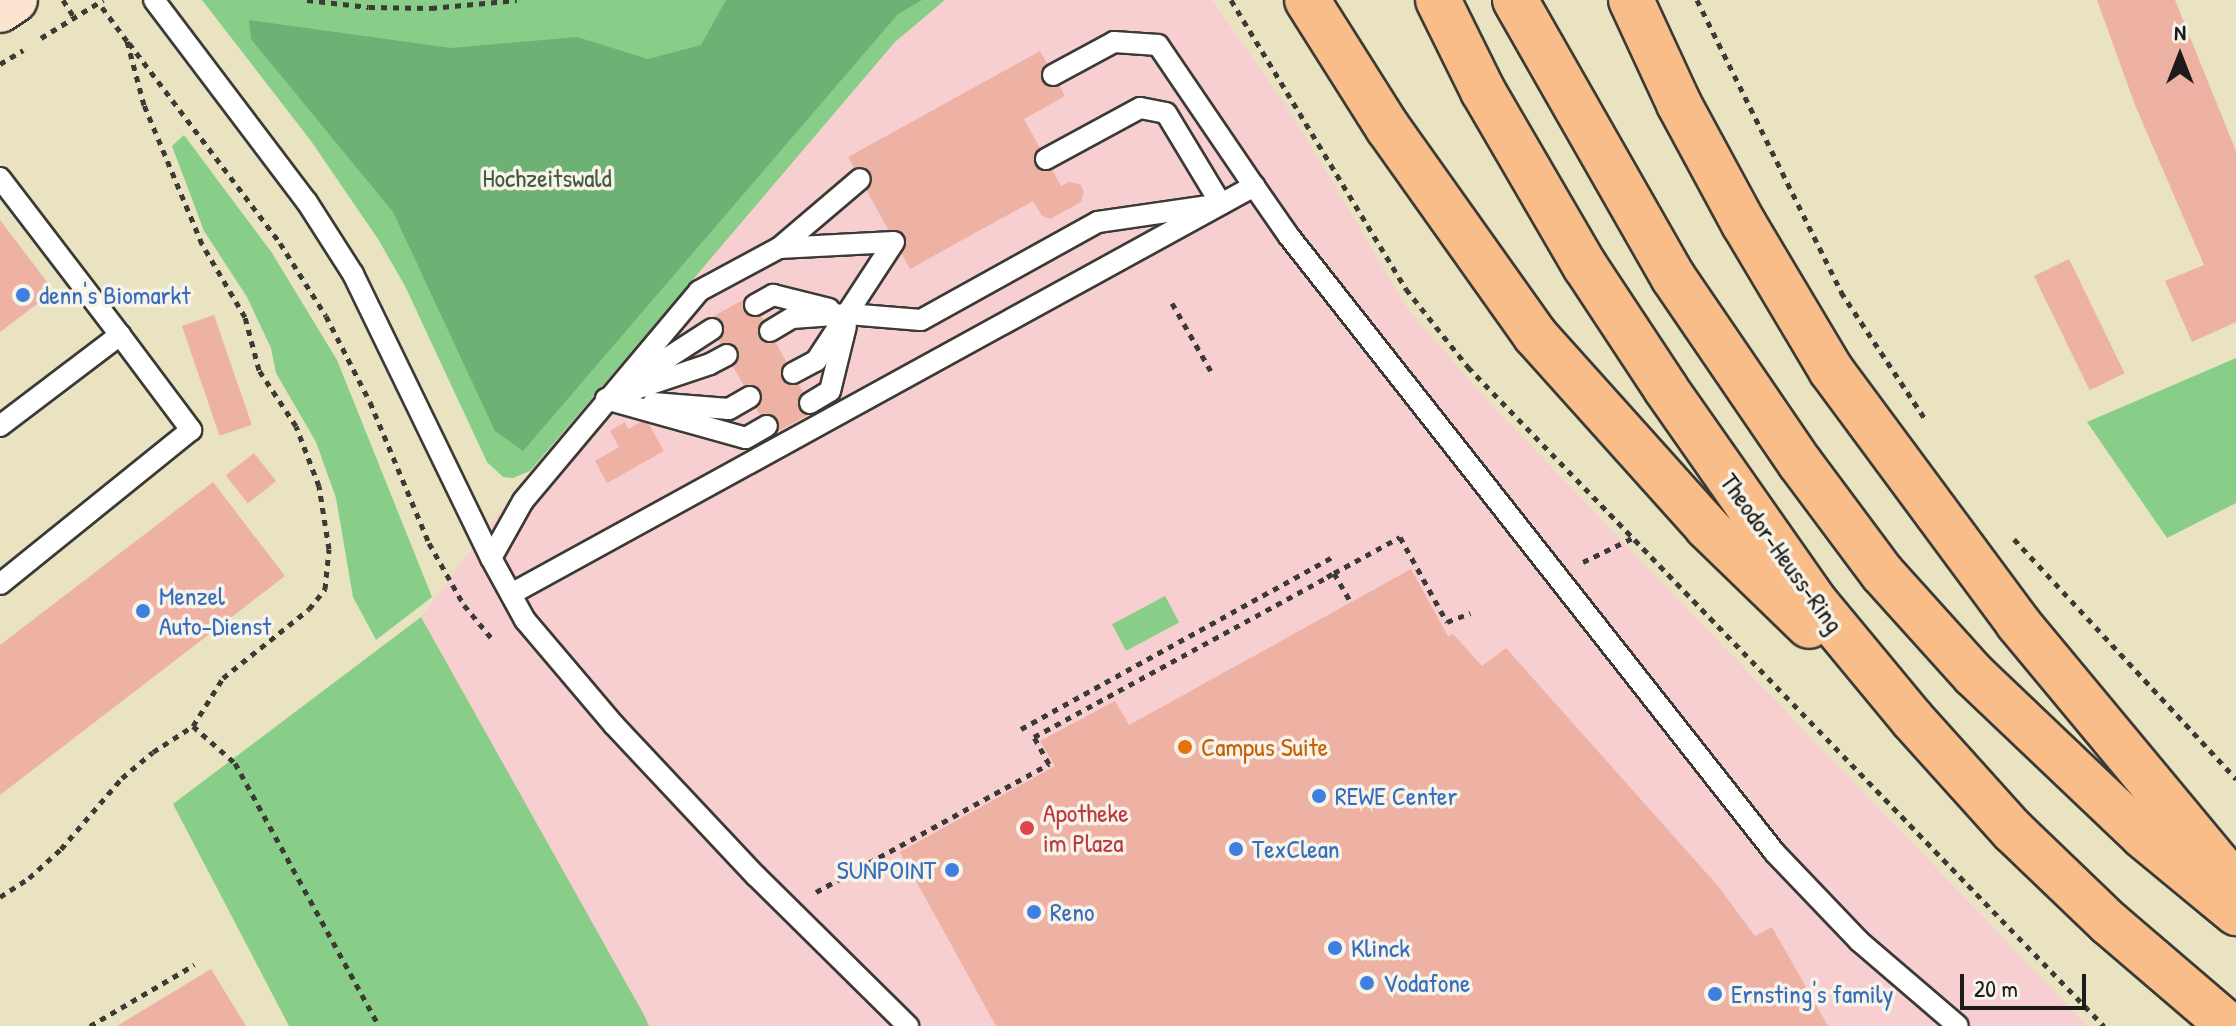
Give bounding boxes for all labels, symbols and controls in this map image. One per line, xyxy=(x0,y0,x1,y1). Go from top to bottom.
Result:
north arrow xyxy=(2140,16,2220,96)
text: N xyxy=(2174,17,2186,47)
park label: Hochzeitswald xyxy=(482,162,612,194)
place label: denn's Biomarkt xyxy=(39,279,190,311)
marker: denn's Biomarkt xyxy=(14,286,32,304)
street label: Theodor-Heuss-Ring xyxy=(1714,467,1850,639)
place label: Menzel Auto-Dienst xyxy=(159,580,271,642)
marker: Menzel Auto-Dienst xyxy=(134,602,152,620)
place label: Campus Suite xyxy=(1201,731,1328,763)
marker: Campus Suite xyxy=(1176,738,1194,756)
place label: REWE Center xyxy=(1335,780,1457,812)
marker: REWE Center xyxy=(1310,787,1328,805)
place label: Apotheke im Plaza xyxy=(1043,797,1129,858)
marker: Apotheke im Plaza xyxy=(1018,819,1036,837)
place label: TexClean xyxy=(1252,833,1340,865)
marker: TexClean xyxy=(1227,840,1245,858)
place label: SUNPOINT xyxy=(837,854,936,886)
marker: SUNPOINT xyxy=(943,861,961,879)
place label: Reno xyxy=(1050,896,1094,928)
marker: Reno xyxy=(1025,903,1043,921)
place label: Klinck xyxy=(1351,932,1410,964)
marker: Klinck xyxy=(1326,939,1344,957)
scale bar xyxy=(1964,958,2090,1008)
place label: Vodafone xyxy=(1383,967,1470,999)
text: 20 m xyxy=(1974,972,2018,1004)
marker: Vodafone xyxy=(1358,974,1376,992)
place label: Ernsting's family xyxy=(1731,978,1894,1010)
marker: Ernsting's family xyxy=(1706,985,1724,1003)

